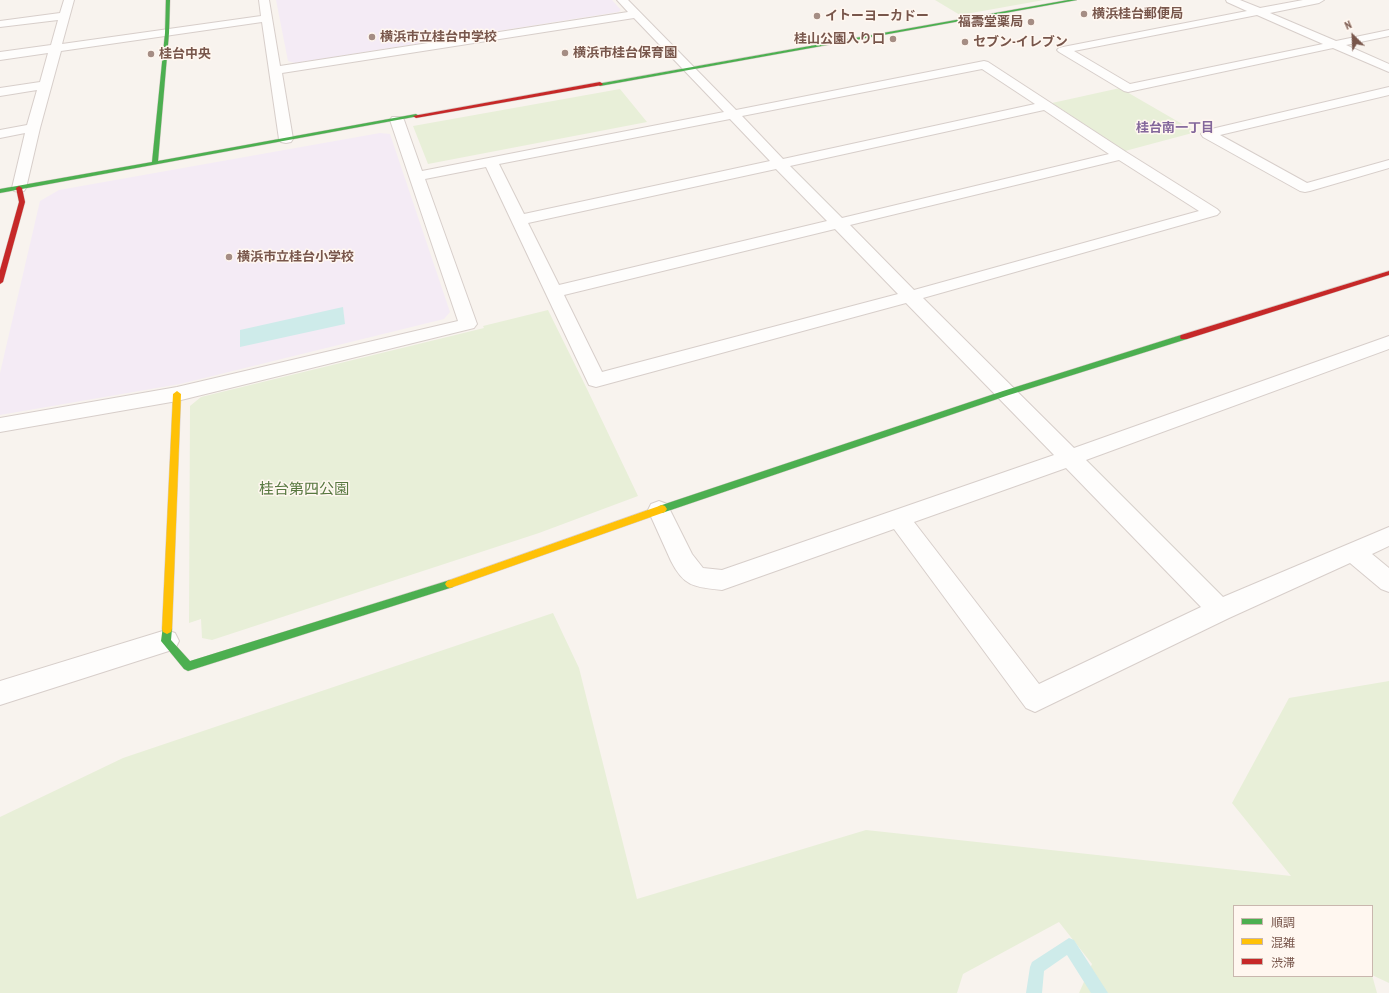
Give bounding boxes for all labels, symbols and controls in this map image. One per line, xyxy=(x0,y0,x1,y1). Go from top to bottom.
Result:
place label: 横浜桂台郵便局 xyxy=(1092,6,1183,22)
place label: イトーヨーカドー xyxy=(825,8,929,24)
marker: 横浜桂台郵便局 xyxy=(1079,9,1089,19)
marker: イトーヨーカドー xyxy=(812,11,822,21)
place label: 福壽堂薬局 xyxy=(958,14,1023,30)
north arrow xyxy=(1333,16,1373,56)
marker: 福壽堂薬局 xyxy=(1026,17,1036,27)
text: N xyxy=(1343,17,1354,33)
place label: 横浜市立桂台中学校 xyxy=(380,29,497,45)
place label: 桂山公園入り口 xyxy=(794,31,885,47)
marker: 横浜市立桂台中学校 xyxy=(367,32,377,42)
marker: 桂山公園入り口 xyxy=(888,34,898,44)
place label: セブン-イレブン xyxy=(973,34,1068,50)
marker: セブン-イレブン xyxy=(960,37,970,47)
place label: 横浜市桂台保育園 xyxy=(573,45,677,61)
place label: 桂台中央 xyxy=(159,46,211,62)
marker: 横浜市桂台保育園 xyxy=(560,48,570,58)
marker: 桂台中央 xyxy=(146,49,156,59)
district label: 桂台南一丁目 xyxy=(1136,120,1214,136)
place label: 横浜市立桂台小学校 xyxy=(237,249,354,265)
marker: 横浜市立桂台小学校 xyxy=(224,252,234,262)
park label: 桂台第四公園 xyxy=(259,481,349,499)
legend xyxy=(1233,905,1373,977)
text: 順調 xyxy=(1271,915,1295,930)
text: 混雑 xyxy=(1271,935,1295,950)
text: 渋滞 xyxy=(1271,955,1295,970)

